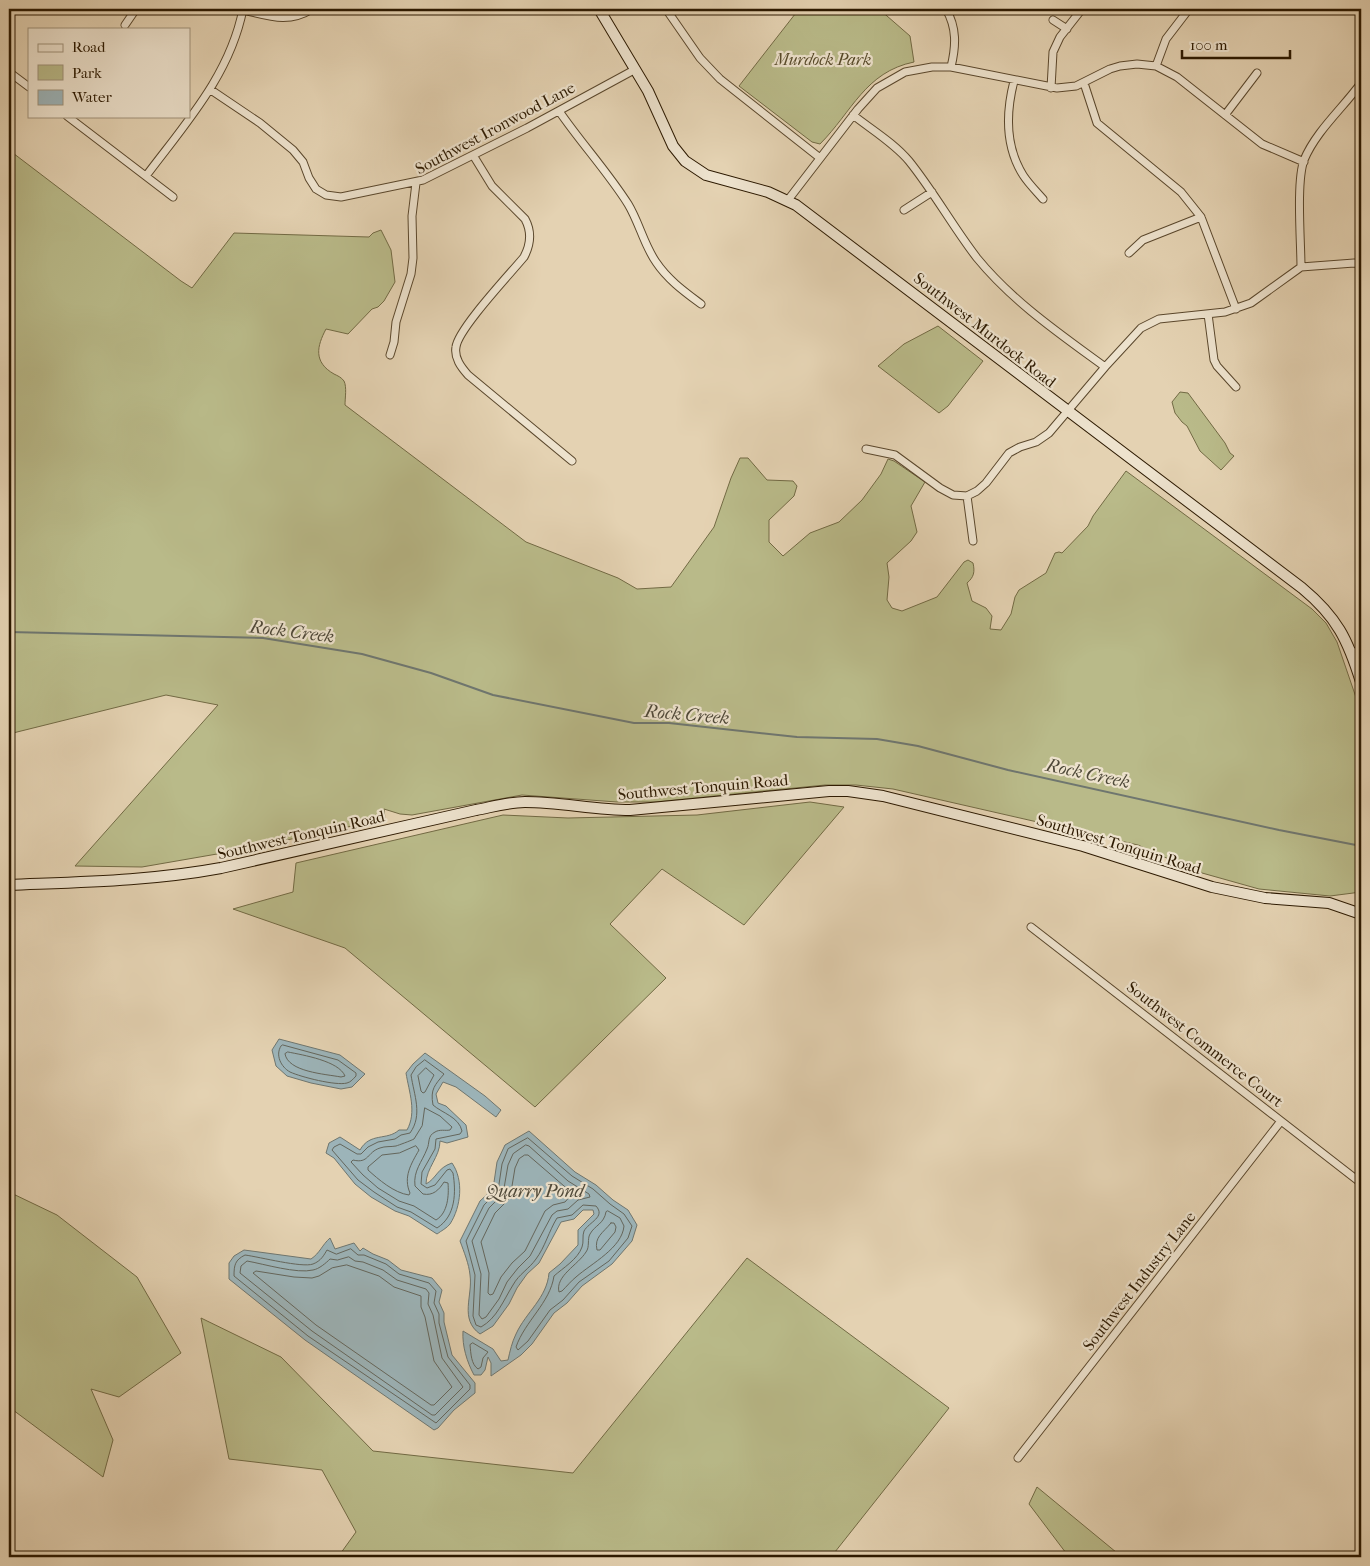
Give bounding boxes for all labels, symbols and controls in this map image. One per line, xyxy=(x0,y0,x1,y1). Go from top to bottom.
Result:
legend xyxy=(28,28,190,118)
scale bar xyxy=(1182,28,1290,60)
text: 100 m xyxy=(1190,36,1228,54)
text: Road xyxy=(72,38,106,56)
park label: Murdock Park xyxy=(774,50,871,69)
text: Park xyxy=(72,64,102,82)
street label: Southwest Ironwood Lane xyxy=(412,78,578,178)
text: Water xyxy=(71,88,112,106)
street label: Southwest Murdock Road xyxy=(910,269,1060,392)
water label: Rock Creek xyxy=(248,616,335,648)
water label: Rock Creek xyxy=(643,701,730,729)
water label: Rock Creek xyxy=(1043,755,1132,793)
street label: Southwest Tonquin Road xyxy=(617,770,789,804)
street label: Southwest Tonquin Road xyxy=(216,806,387,863)
street label: Southwest Tonquin Road xyxy=(1034,810,1204,878)
street label: Southwest Commerce Court xyxy=(1123,977,1287,1111)
water label: Quarry Pond xyxy=(485,1181,586,1202)
street label: Southwest Industry Lane xyxy=(1079,1207,1199,1355)

